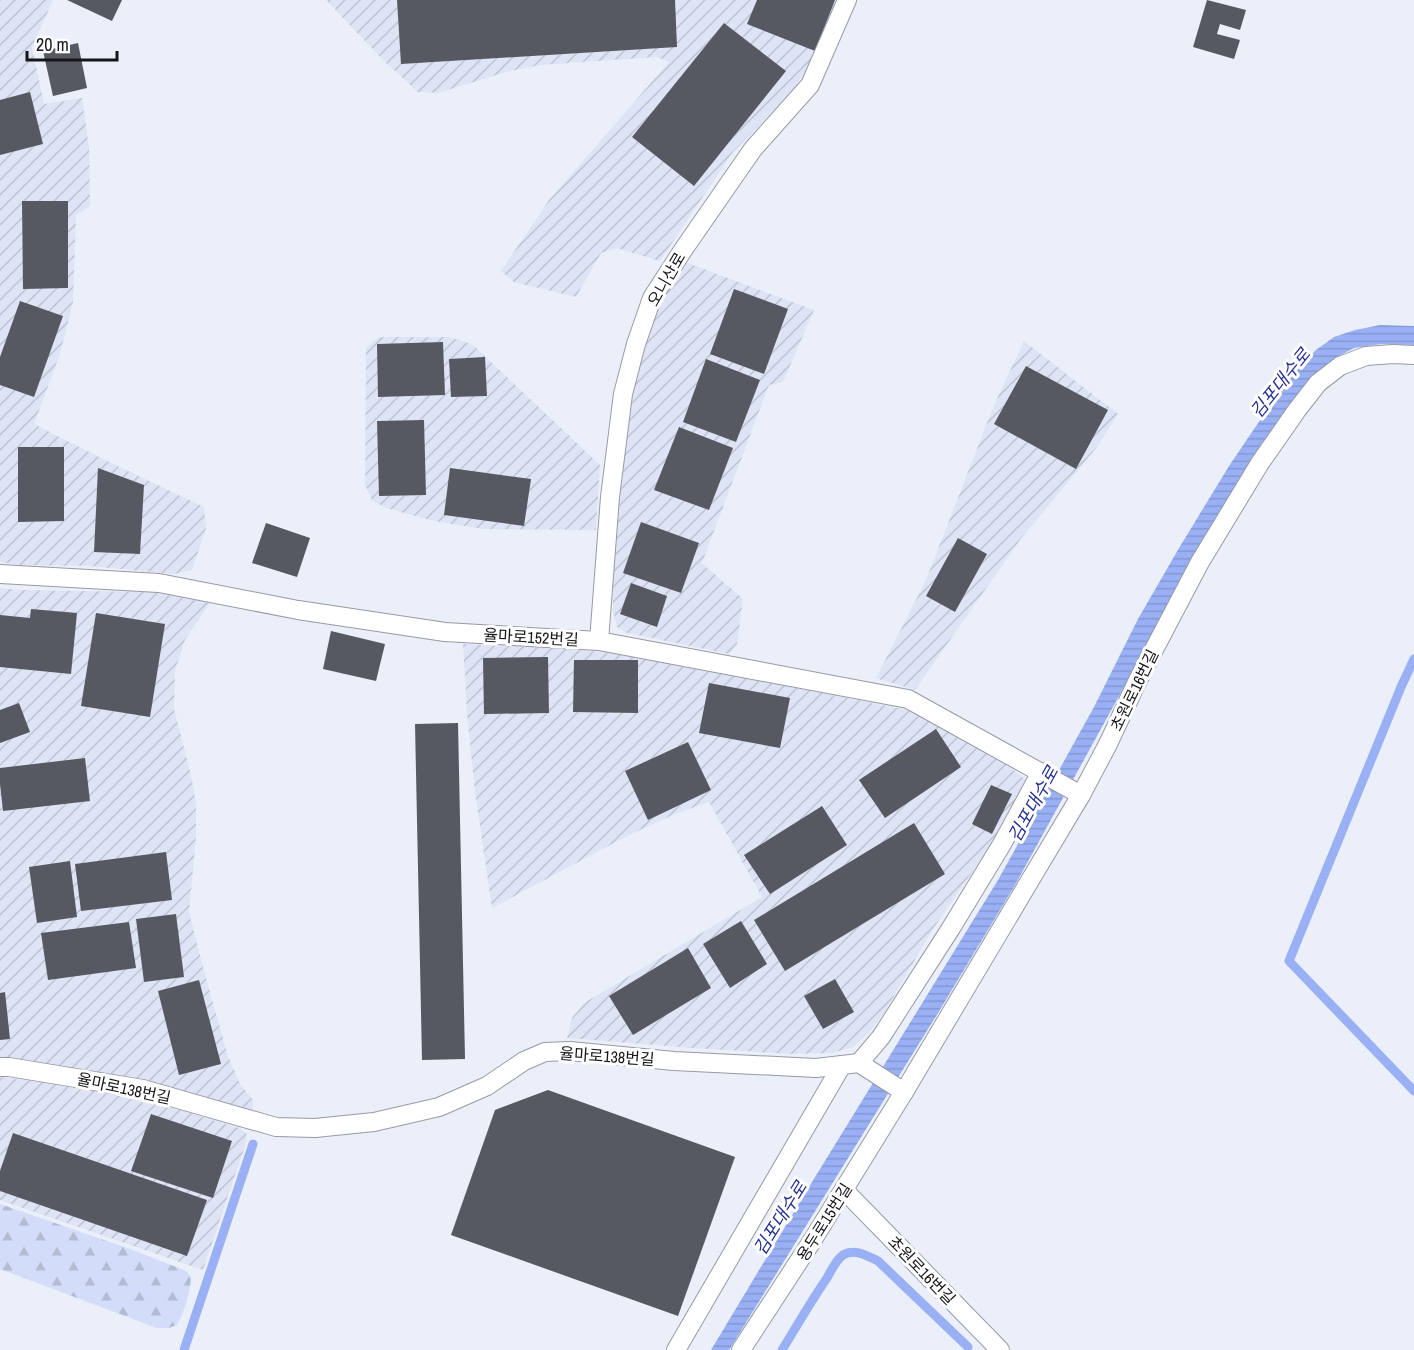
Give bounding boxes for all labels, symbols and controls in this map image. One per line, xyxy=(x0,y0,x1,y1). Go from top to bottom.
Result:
scale bar xyxy=(27,24,117,62)
text: 20 m xyxy=(36,32,69,57)
street label: 오니산로 xyxy=(642,248,690,310)
water label: 김포대수로 xyxy=(1244,342,1317,423)
street label: 율마로152번길 xyxy=(483,624,579,650)
street label: 초원로16번길 xyxy=(1105,646,1163,734)
water label: 김포대수로 xyxy=(1002,760,1065,846)
street label: 율마로138번길 xyxy=(559,1042,655,1070)
street label: 율마로138번길 xyxy=(75,1067,173,1109)
water label: 김포대수로 xyxy=(747,1175,813,1260)
street label: 용두로15번길 xyxy=(791,1179,857,1265)
street label: 초원로16번길 xyxy=(883,1231,961,1309)

